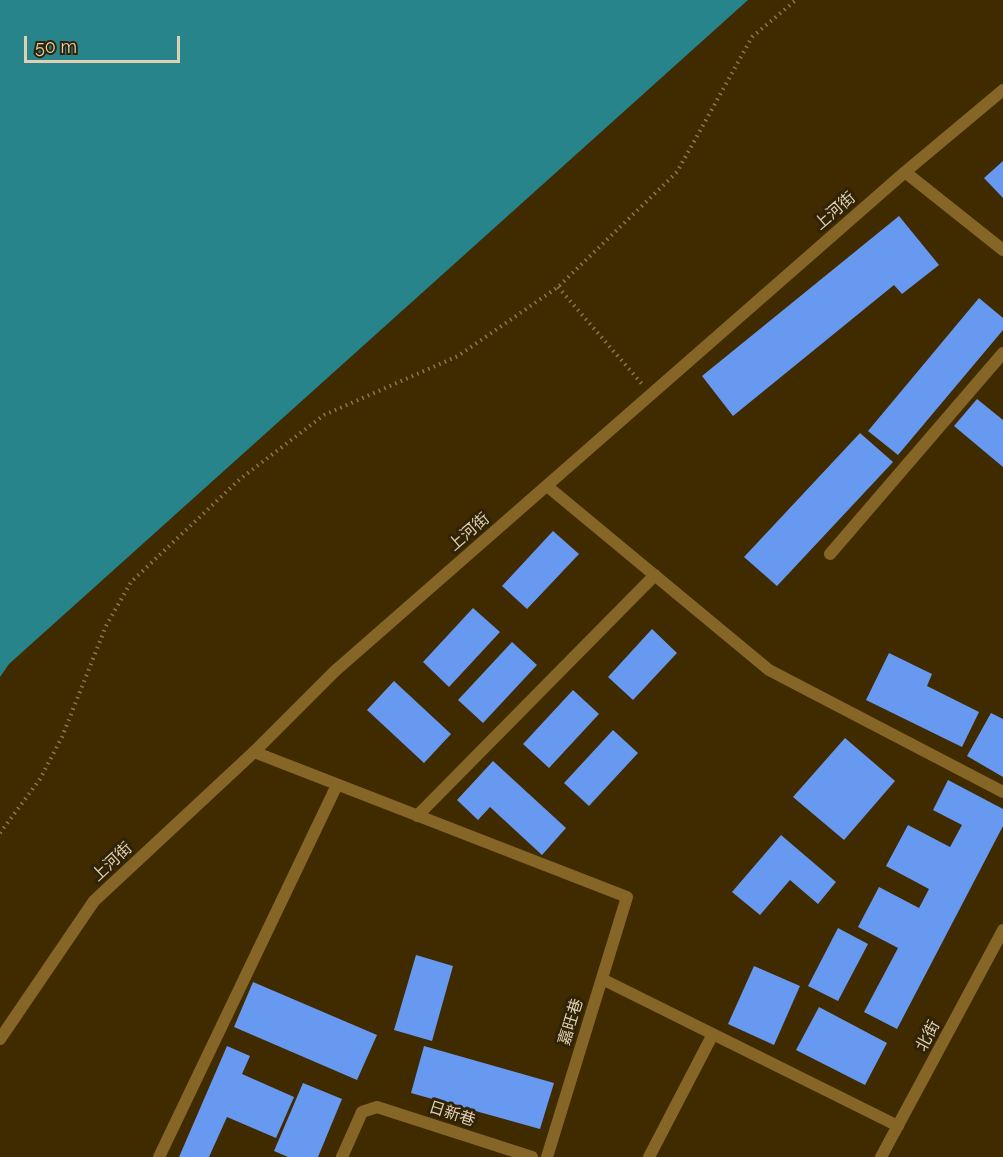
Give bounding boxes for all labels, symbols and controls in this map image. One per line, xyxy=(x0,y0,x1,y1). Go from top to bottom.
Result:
scale bar xyxy=(27,24,183,62)
text: 50 m xyxy=(35,36,77,57)
street label: 上河街 xyxy=(811,188,859,234)
street label: 上河街 xyxy=(445,509,493,555)
street label: 上河街 xyxy=(88,839,136,885)
street label: 嘉旺巷 xyxy=(555,996,587,1048)
street label: 北街 xyxy=(912,1017,944,1055)
street label: 日新巷 xyxy=(426,1097,478,1131)

